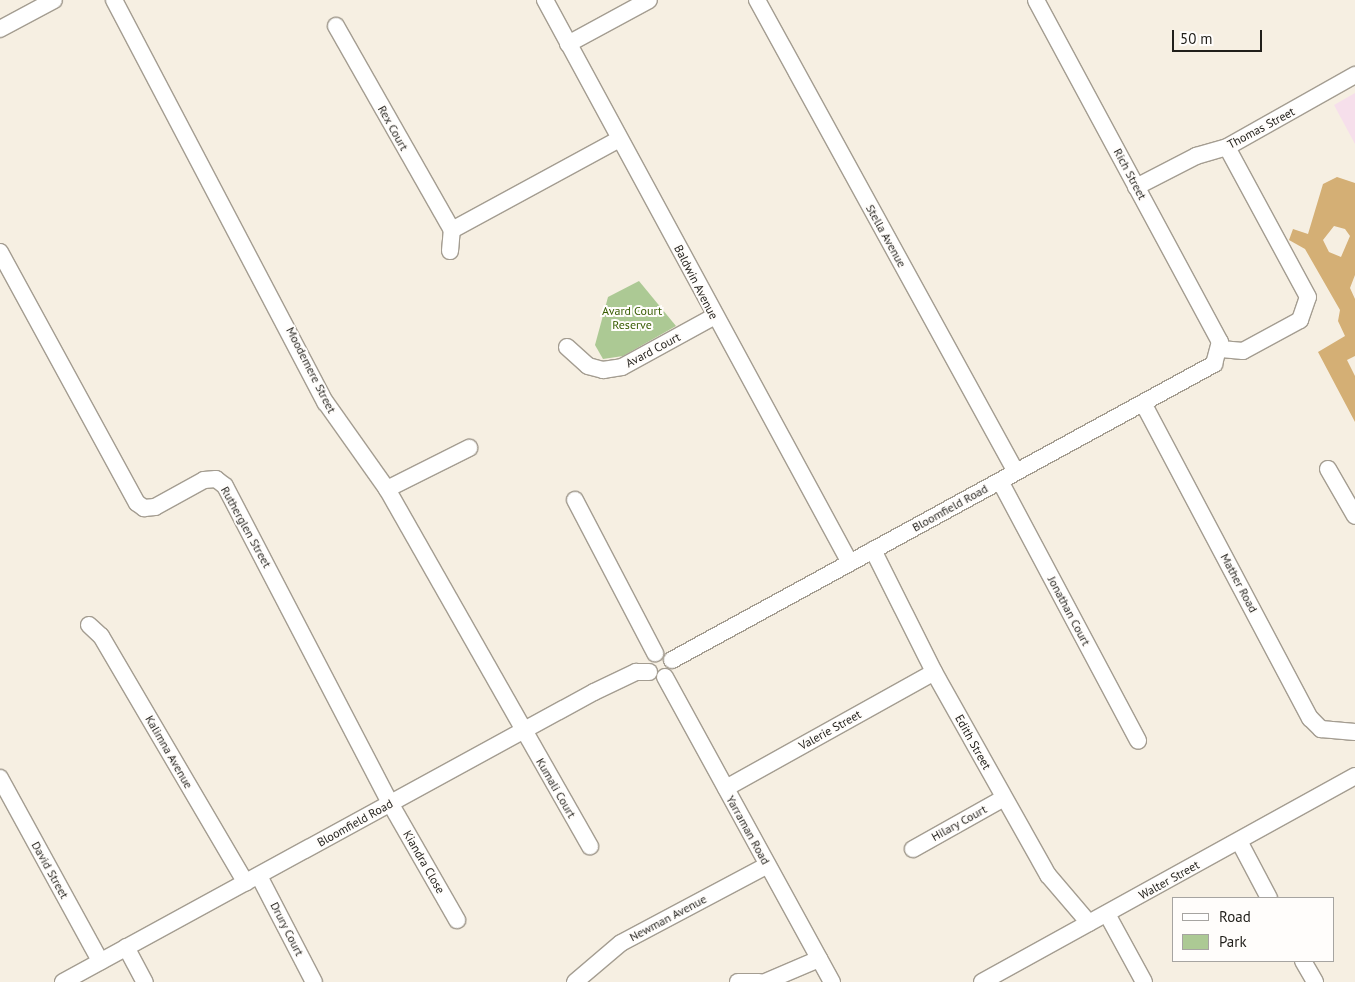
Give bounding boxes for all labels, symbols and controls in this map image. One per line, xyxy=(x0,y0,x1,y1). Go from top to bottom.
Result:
scale bar xyxy=(1175,20,1265,52)
text: 50 m xyxy=(1180,29,1213,48)
street label: Rex Court xyxy=(375,103,411,153)
street label: Thomas Street xyxy=(1225,104,1297,152)
street label: Rich Street xyxy=(1110,146,1150,202)
street label: Stella Avenue xyxy=(863,202,909,270)
street label: Baldwin Avenue xyxy=(671,242,721,322)
park label: Avard Court Reserve xyxy=(602,304,662,332)
street label: Moodemere Street xyxy=(283,325,339,415)
street label: Avard Court xyxy=(623,330,683,370)
street label: Bloomfield Road xyxy=(910,481,990,535)
street label: Rutherglen Street xyxy=(218,484,274,570)
street label: Mather Road xyxy=(1217,551,1261,615)
street label: Jonathan Court xyxy=(1045,574,1093,648)
street label: Valerie Street xyxy=(796,707,864,753)
street label: Edith Street xyxy=(952,712,994,772)
street label: Kalimna Avenue xyxy=(142,713,196,791)
street label: Kumali Court xyxy=(533,755,579,821)
street label: Yarraman Road xyxy=(723,793,773,867)
street label: Bloomfield Road xyxy=(315,796,395,850)
street label: Hilary Court xyxy=(929,802,989,844)
street label: Kiandra Close xyxy=(400,828,448,896)
street label: David Street xyxy=(28,839,72,901)
street label: Walter Street xyxy=(1136,857,1202,903)
street label: Newman Avenue xyxy=(627,892,709,944)
legend xyxy=(1172,897,1335,962)
street label: Drury Court xyxy=(267,899,307,959)
text: Road xyxy=(1219,907,1251,926)
text: Park xyxy=(1219,932,1247,951)

